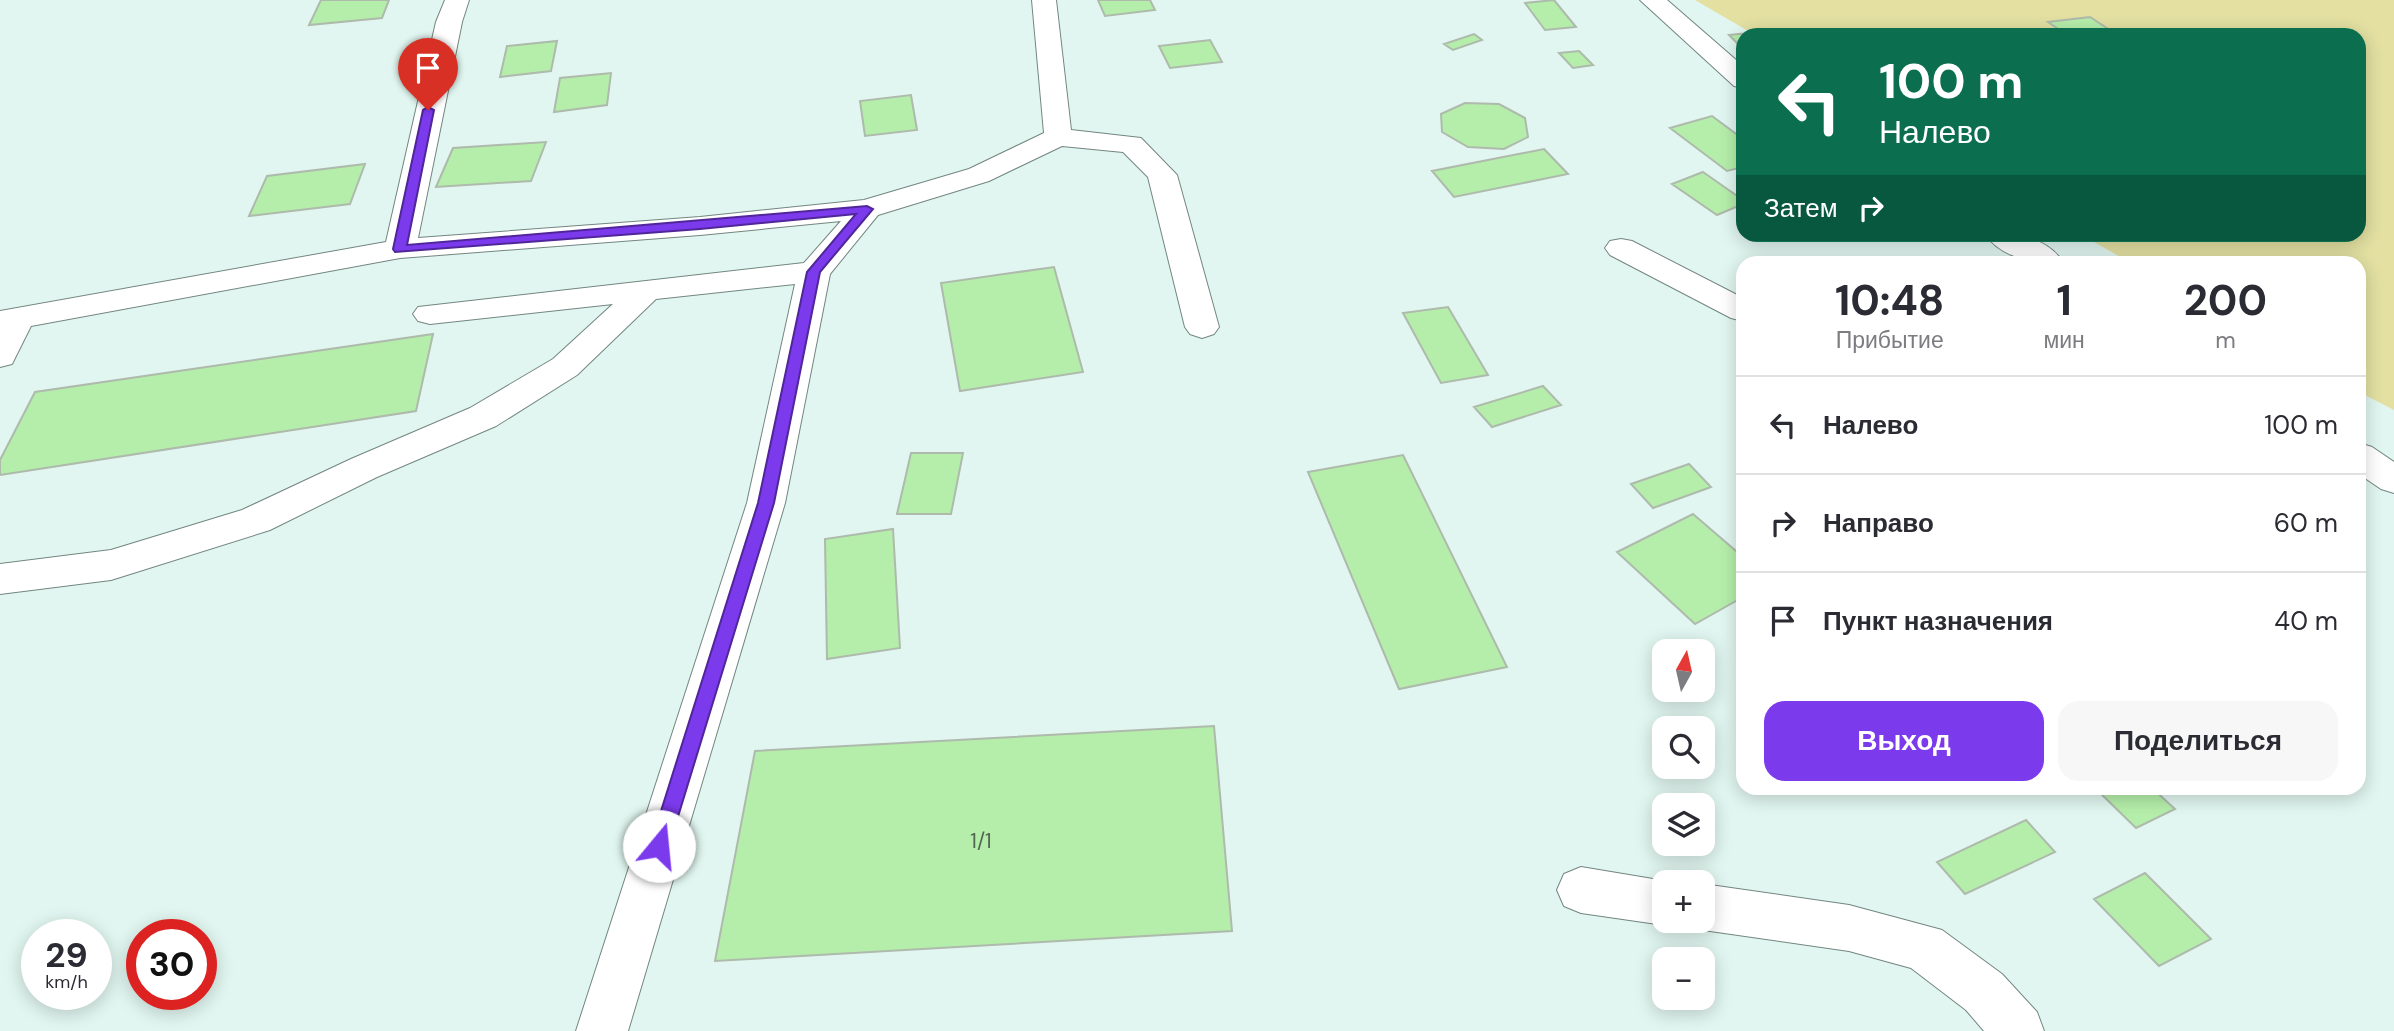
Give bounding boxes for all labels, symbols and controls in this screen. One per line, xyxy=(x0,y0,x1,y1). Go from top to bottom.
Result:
pin xyxy=(398,38,458,110)
icon: arrive xyxy=(409,49,447,87)
text: 100 m xyxy=(1879,49,2023,113)
icon: left xyxy=(1764,56,1855,147)
text: Налево xyxy=(1879,111,1991,153)
icon: right xyxy=(1852,189,1890,227)
text: Затем xyxy=(1764,191,1838,225)
text: 10:48 xyxy=(1835,273,1944,328)
text: 1 xyxy=(2056,273,2072,328)
text: 200 xyxy=(2184,273,2267,328)
text: Прибытие xyxy=(1836,325,1944,355)
text: мин xyxy=(2043,325,2085,355)
text: m xyxy=(2215,325,2236,355)
icon: left xyxy=(1764,406,1802,444)
text: Налево xyxy=(1823,408,1918,442)
text: 100 m xyxy=(2264,408,2338,442)
icon: right xyxy=(1764,504,1802,542)
text: Направо xyxy=(1823,506,1934,540)
text: 60 m xyxy=(2274,506,2338,540)
icon: arrive xyxy=(1764,602,1802,640)
text: Пункт назначения xyxy=(1823,604,2053,638)
text: 40 m xyxy=(2274,604,2338,638)
north arrow xyxy=(1652,639,1715,702)
map controls xyxy=(1652,639,1715,1010)
button: Выход xyxy=(1764,701,2044,781)
button: Поделиться xyxy=(2058,701,2338,781)
button: search xyxy=(1652,716,1715,779)
button: layers xyxy=(1652,793,1715,856)
position arrow xyxy=(622,809,696,883)
house number: 1/1 xyxy=(970,827,992,855)
button: + xyxy=(1652,870,1715,933)
speed limit sign: 30 xyxy=(126,919,217,1010)
text: 29 xyxy=(45,932,88,978)
button: − xyxy=(1652,947,1715,1010)
text: km/h xyxy=(45,970,88,994)

